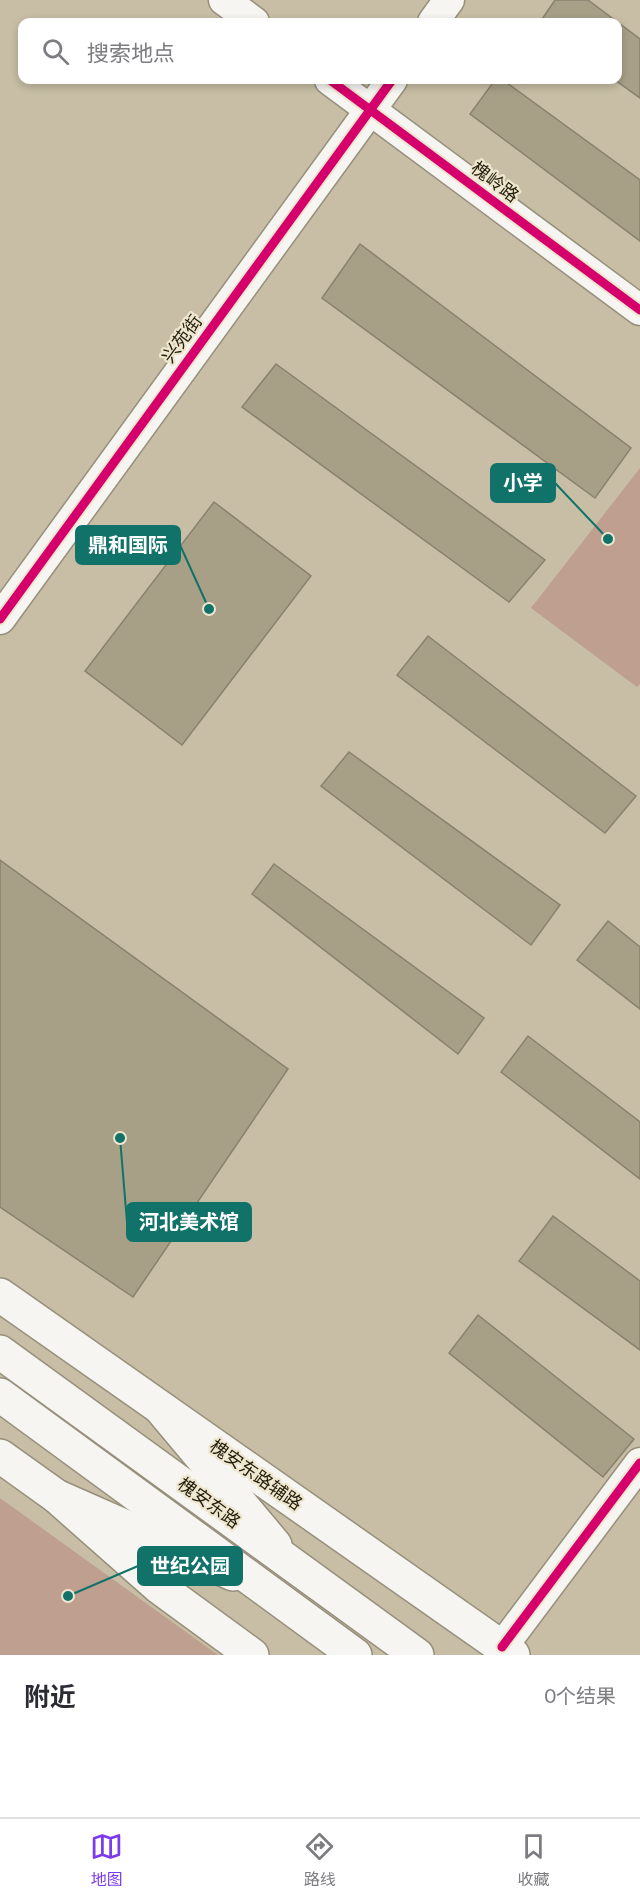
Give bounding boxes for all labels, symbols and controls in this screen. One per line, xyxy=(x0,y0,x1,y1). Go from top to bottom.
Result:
search box xyxy=(18,18,622,84)
icon: search xyxy=(39,35,72,68)
text: 搜索地点 xyxy=(87,39,175,66)
street label: 槐岭路 xyxy=(467,156,524,206)
street label: 兴苑街 xyxy=(156,310,206,367)
callout: 小学 xyxy=(491,464,555,502)
text: 小学 xyxy=(503,470,543,494)
callout: 鼎和国际 xyxy=(76,526,180,564)
text: 鼎和国际 xyxy=(88,532,168,556)
callout: 河北美术馆 xyxy=(127,1203,251,1241)
text: 河北美术馆 xyxy=(139,1209,239,1233)
street label: 槐安东路辅路 xyxy=(206,1435,306,1515)
street label: 槐安东路 xyxy=(174,1473,244,1533)
callout: 世纪公园 xyxy=(138,1547,242,1585)
text: 世纪公园 xyxy=(150,1553,230,1577)
text: 附近 xyxy=(24,1680,76,1712)
text: 0个结果 xyxy=(544,1683,616,1707)
tab: 地图 xyxy=(90,1830,123,1890)
tab: 路线 xyxy=(303,1830,336,1890)
tab: 收藏 xyxy=(517,1830,550,1890)

